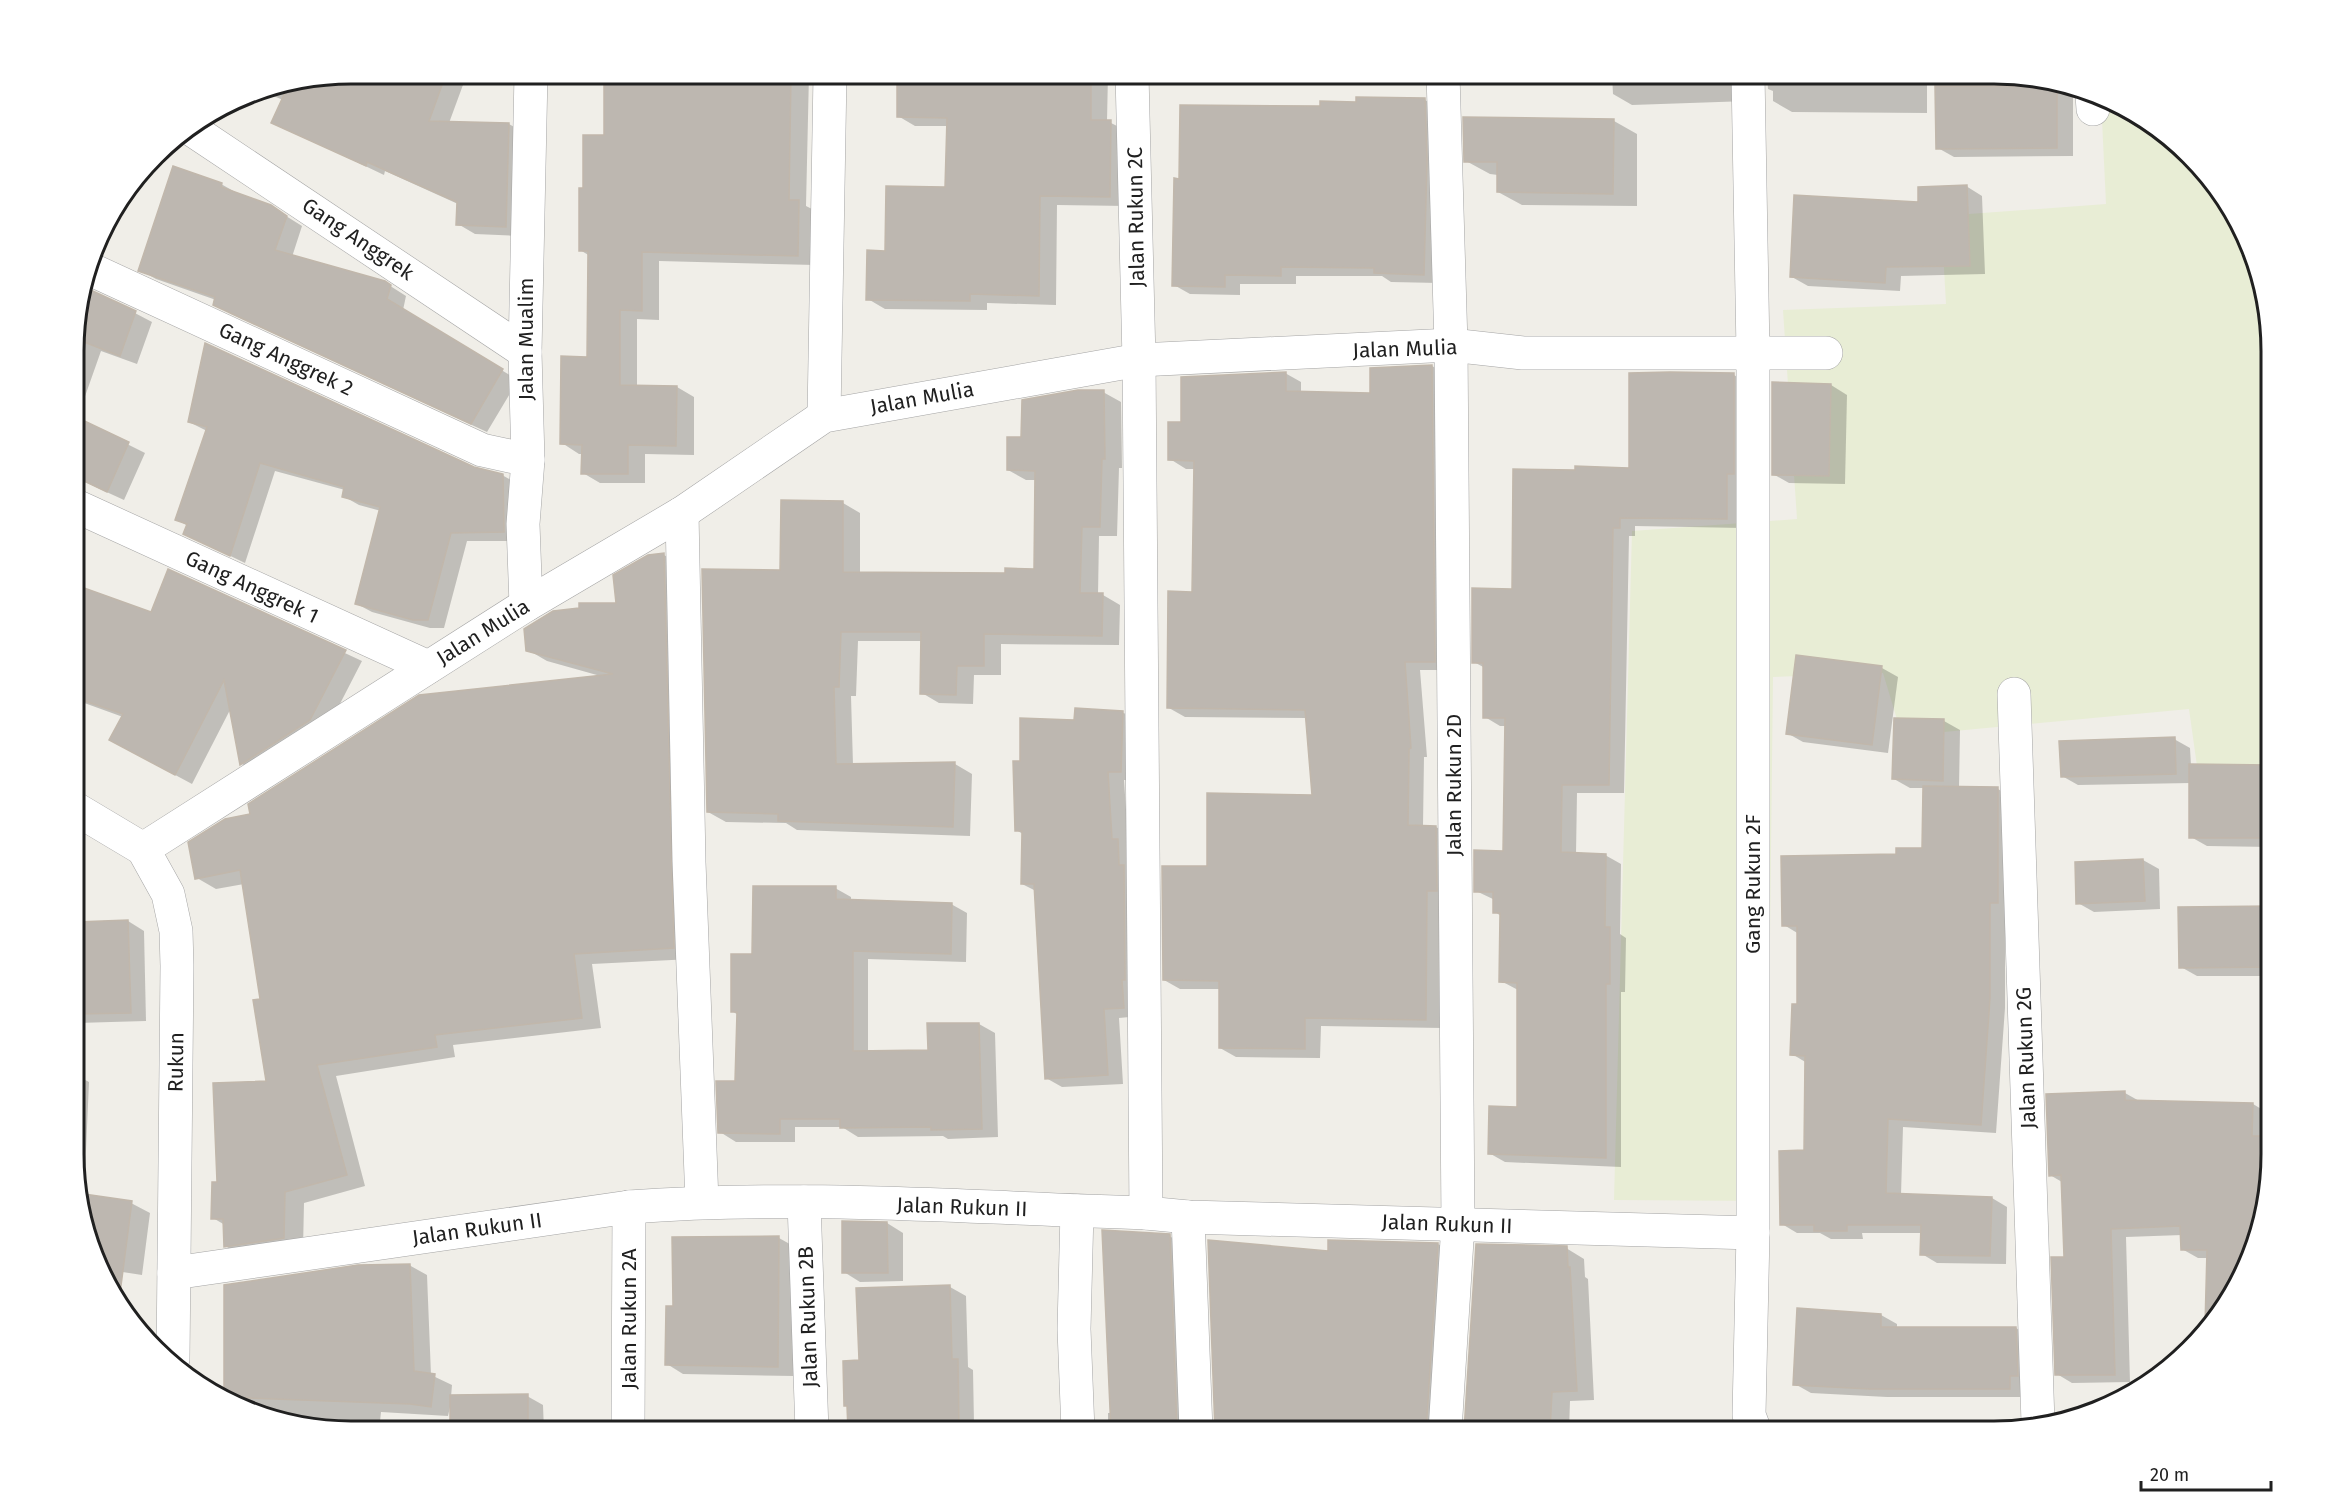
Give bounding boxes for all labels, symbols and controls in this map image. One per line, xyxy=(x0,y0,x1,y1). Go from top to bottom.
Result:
street label: Jalan Rukun 2C xyxy=(1122,146,1150,287)
street label: Gang Anggrek xyxy=(297,192,419,286)
street label: Jalan Mualim xyxy=(513,278,539,400)
street label: Gang Anggrek 2 xyxy=(215,317,357,401)
street label: Jalan Mulia xyxy=(1352,334,1458,364)
street label: Jalan Mulia xyxy=(868,376,976,420)
street label: Gang Anggrek 1 xyxy=(181,545,323,629)
street label: Jalan Mulia xyxy=(432,593,534,671)
street label: Jalan Rukun 2D xyxy=(1441,714,1467,856)
street label: Gang Rukun 2F xyxy=(1740,814,1766,954)
street label: Jalan Rukun 2G xyxy=(2011,987,2041,1129)
street label: Rukun xyxy=(162,1032,190,1092)
street label: Jalan Rukun II xyxy=(896,1192,1028,1222)
street label: Jalan Rukun II xyxy=(410,1207,544,1251)
street label: Jalan Rukun II xyxy=(1381,1209,1513,1239)
street label: Jalan Rukun 2B xyxy=(793,1246,823,1388)
street label: Jalan Rukun 2A xyxy=(616,1248,642,1390)
scale bar xyxy=(2141,1454,2272,1492)
text: 20 m xyxy=(2150,1464,2189,1486)

